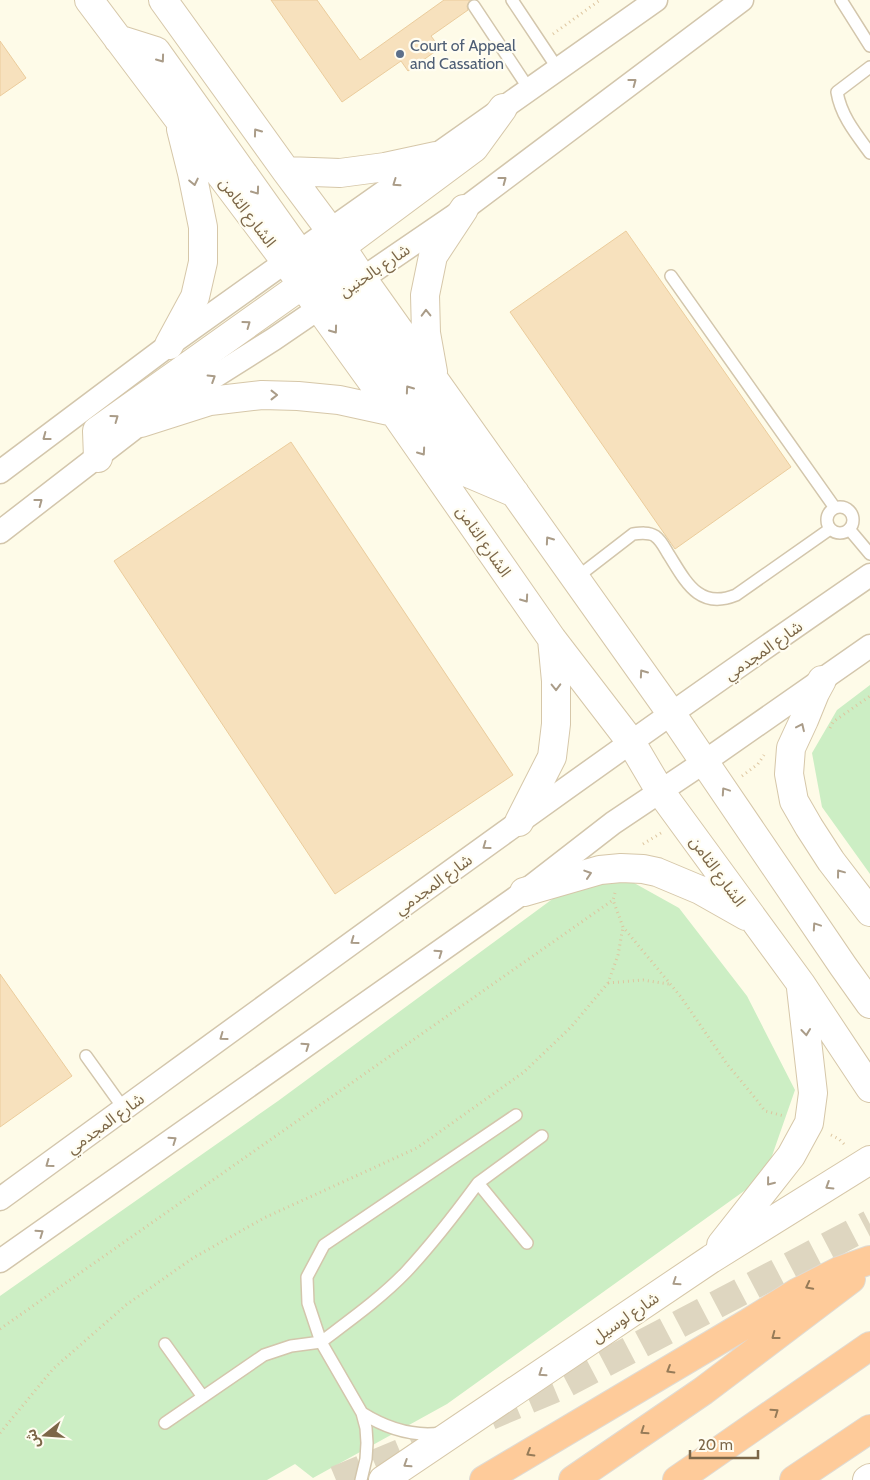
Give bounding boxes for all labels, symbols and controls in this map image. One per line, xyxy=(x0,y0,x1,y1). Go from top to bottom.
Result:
place label: Court of Appeal and Cassation xyxy=(410,36,516,73)
marker: Court of Appeal and Cassation xyxy=(394,48,406,60)
one-way arrow xyxy=(155,53,164,62)
one-way arrow xyxy=(627,79,637,88)
one-way arrow xyxy=(254,128,264,137)
street label: الشارع الثامن xyxy=(213,174,280,253)
one-way arrow xyxy=(392,177,402,186)
one-way arrow xyxy=(497,177,507,186)
one-way arrow xyxy=(188,178,198,187)
one-way arrow xyxy=(250,185,259,195)
street label: شارع بالحنين xyxy=(335,240,415,303)
one-way arrow xyxy=(421,309,431,316)
one-way arrow xyxy=(241,321,250,329)
one-way arrow xyxy=(328,324,337,334)
one-way arrow xyxy=(207,375,216,385)
one-way arrow xyxy=(406,385,415,395)
one-way arrow xyxy=(270,390,278,400)
one-way arrow xyxy=(109,415,119,424)
one-way arrow xyxy=(43,432,52,440)
one-way arrow xyxy=(416,446,425,456)
one-way arrow xyxy=(33,500,42,508)
street label: الشارع الثامن xyxy=(450,502,515,582)
one-way arrow xyxy=(546,537,555,546)
one-way arrow xyxy=(519,594,528,603)
street label: شارع المجدمي xyxy=(721,617,808,687)
one-way arrow xyxy=(640,669,649,679)
one-way arrow xyxy=(550,683,561,691)
one-way arrow xyxy=(794,723,805,732)
one-way arrow xyxy=(722,788,731,797)
street label: الشارع الثامن xyxy=(683,832,750,912)
one-way arrow xyxy=(482,840,492,849)
street label: شارع المجدمي xyxy=(391,850,477,921)
one-way arrow xyxy=(583,870,592,880)
one-way arrow xyxy=(838,870,846,879)
one-way arrow xyxy=(813,922,822,932)
one-way arrow xyxy=(351,936,360,944)
one-way arrow xyxy=(433,950,442,959)
one-way arrow xyxy=(800,1029,811,1037)
one-way arrow xyxy=(219,1031,229,1040)
one-way arrow xyxy=(300,1043,310,1052)
street label: شارع المجدمي xyxy=(63,1089,149,1160)
one-way arrow xyxy=(167,1137,177,1146)
one-way arrow xyxy=(46,1158,55,1166)
one-way arrow xyxy=(767,1177,776,1186)
one-way arrow xyxy=(825,1180,834,1190)
one-way arrow xyxy=(34,1230,44,1239)
one-way arrow xyxy=(673,1276,682,1285)
one-way arrow xyxy=(805,1280,814,1290)
street label: شارع لوسيل xyxy=(588,1288,664,1349)
one-way arrow xyxy=(771,1330,781,1339)
one-way arrow xyxy=(666,1363,675,1373)
one-way arrow xyxy=(538,1367,547,1377)
one-way arrow xyxy=(769,1409,779,1418)
north arrow xyxy=(20,1410,70,1460)
one-way arrow xyxy=(640,1425,649,1435)
text: ش xyxy=(21,1427,44,1451)
scale bar xyxy=(690,1428,758,1460)
text: 20 m xyxy=(698,1436,733,1454)
one-way arrow xyxy=(527,1446,536,1456)
one-way arrow xyxy=(403,1458,413,1467)

